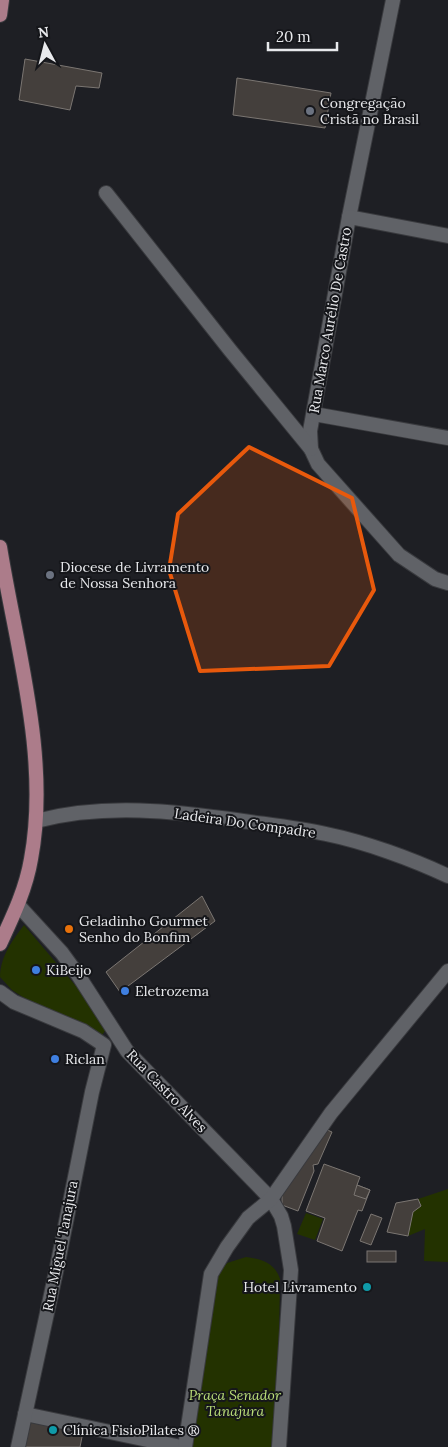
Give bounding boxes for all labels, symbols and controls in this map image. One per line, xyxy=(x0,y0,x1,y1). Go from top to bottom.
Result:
north arrow xyxy=(20,20,70,70)
scale bar xyxy=(268,20,337,52)
text: N xyxy=(37,22,50,42)
text: 20 m xyxy=(276,27,311,46)
place label: Congregação Cristã no Brasil xyxy=(320,94,419,128)
marker: Congregação Cristã no Brasil xyxy=(304,105,316,117)
street label: Rua Marco Aurélio De Castro xyxy=(305,226,355,414)
place label: Diocese de Livramento de Nossa Senhora xyxy=(60,558,209,592)
marker: Diocese de Livramento de Nossa Senhora xyxy=(44,569,56,581)
street label: Ladeira Do Compadre xyxy=(173,804,317,842)
place label: Geladinho Gourmet Senho do Bonfim xyxy=(79,912,209,946)
marker: Geladinho Gourmet Senho do Bonfim xyxy=(63,923,75,935)
place label: KiBeijo xyxy=(46,961,91,979)
marker: KiBeijo xyxy=(30,964,42,976)
place label: Eletrozema xyxy=(135,982,209,1000)
marker: Eletrozema xyxy=(119,985,131,997)
street label: Rua Castro Alves xyxy=(123,1046,211,1136)
place label: Riclan xyxy=(65,1050,105,1068)
marker: Riclan xyxy=(49,1053,61,1065)
street label: Rua Miguel Tanajura xyxy=(38,1179,82,1313)
place label: Hotel Livramento xyxy=(243,1278,357,1296)
marker: Hotel Livramento xyxy=(361,1281,373,1293)
park label: Praça Senador Tanajura xyxy=(189,1386,282,1420)
place label: Clínica FisioPilates ® xyxy=(63,1421,200,1439)
marker: Clínica FisioPilates ® xyxy=(47,1424,59,1436)

